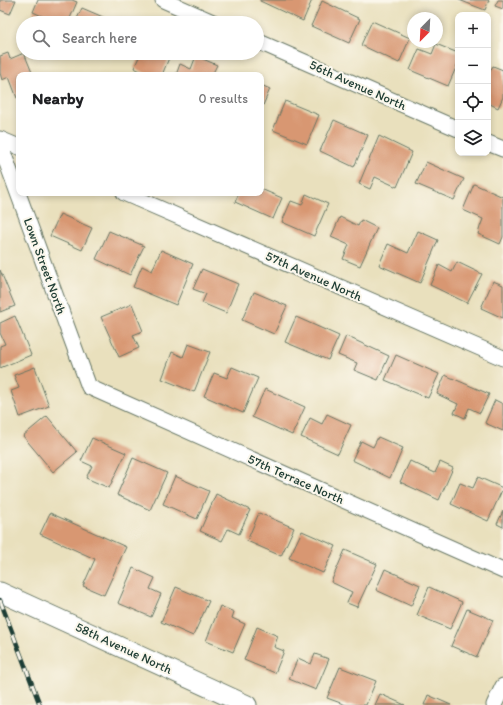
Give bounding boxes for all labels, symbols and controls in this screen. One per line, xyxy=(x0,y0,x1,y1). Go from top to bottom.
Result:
north arrow xyxy=(407,12,443,48)
map controls xyxy=(455,12,491,156)
button: + xyxy=(455,12,491,48)
search box xyxy=(16,16,264,60)
icon: search xyxy=(30,27,52,49)
text: Search here xyxy=(62,29,137,47)
button: − xyxy=(455,48,491,84)
street label: 56th Avenue North xyxy=(307,57,409,113)
button: locate xyxy=(455,84,491,120)
text: Nearby xyxy=(32,88,84,108)
text: 0 results xyxy=(198,91,248,106)
button: layers xyxy=(455,120,491,156)
street label: Lown Street North xyxy=(21,216,70,317)
street label: 57th Avenue North xyxy=(263,248,365,304)
street label: 57th Terrace North xyxy=(245,451,347,507)
street label: 58th Avenue North xyxy=(73,619,175,677)

